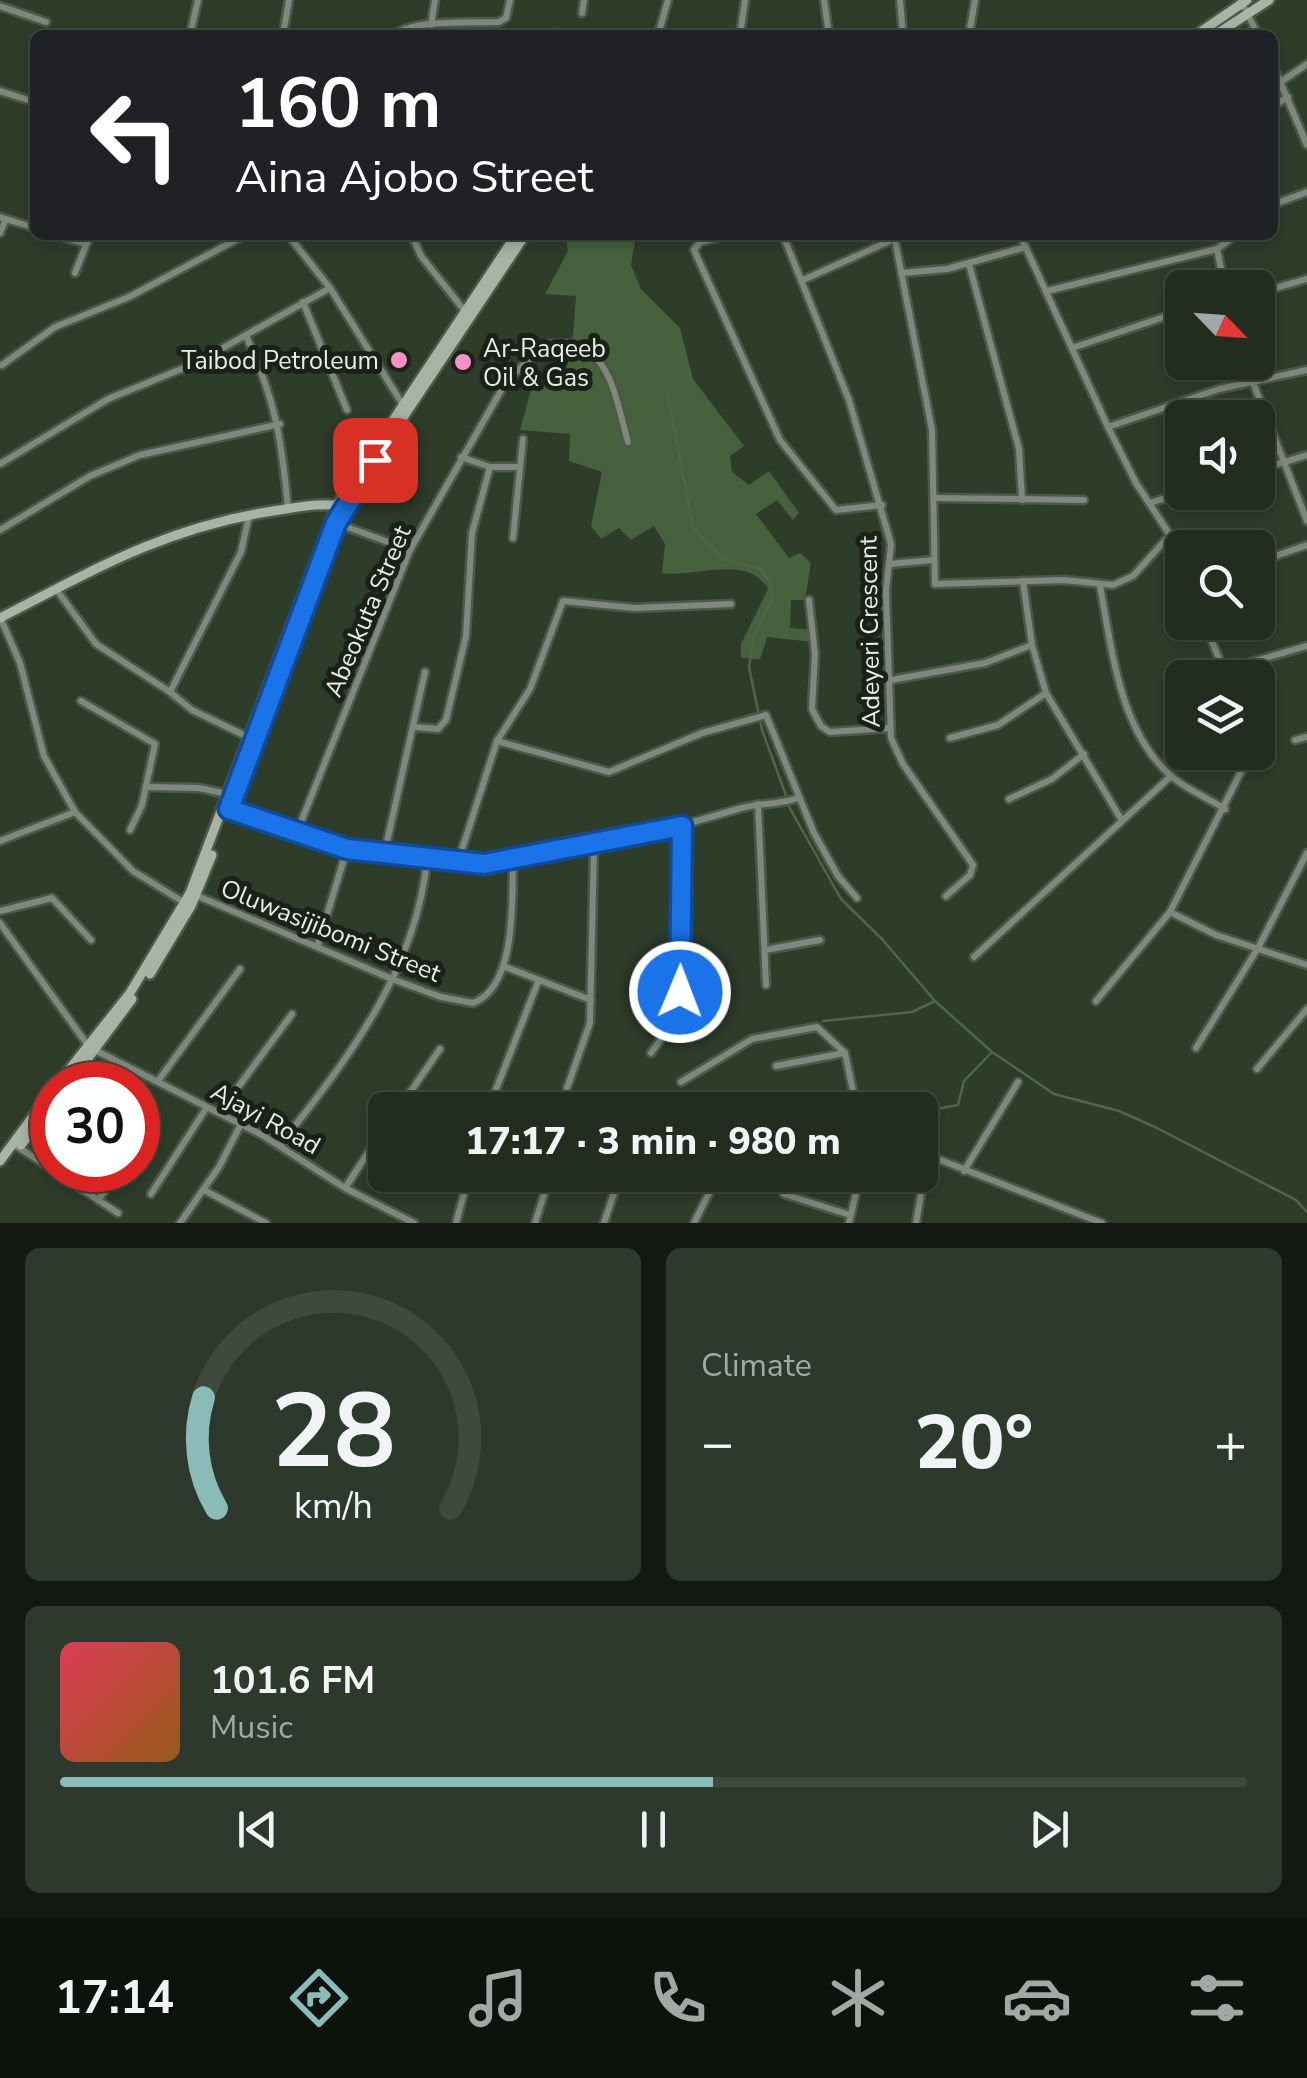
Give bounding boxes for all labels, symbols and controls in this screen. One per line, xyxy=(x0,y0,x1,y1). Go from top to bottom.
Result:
text: 160 m xyxy=(235,56,441,152)
icon: left xyxy=(70,70,200,200)
text: Aina Ajobo Street xyxy=(235,147,593,208)
north arrow xyxy=(1165,270,1275,380)
map controls xyxy=(1165,270,1275,770)
place label: Ar-Raqeeb Oil & Gas xyxy=(483,332,606,395)
place label: Taibod Petroleum xyxy=(181,344,379,378)
marker: Taibod Petroleum xyxy=(388,349,410,371)
marker: Ar-Raqeeb Oil & Gas xyxy=(452,351,474,373)
button: sound xyxy=(1165,400,1275,510)
pin xyxy=(333,418,418,503)
icon: arrive xyxy=(348,433,403,488)
street label: Abeokuta Street xyxy=(316,520,419,702)
button: search xyxy=(1165,530,1275,640)
street label: Adeyeri Crescent xyxy=(851,536,889,728)
button: layers xyxy=(1165,660,1275,770)
street label: Oluwasijibomi Street xyxy=(216,871,446,991)
position arrow xyxy=(628,940,732,1044)
speed limit sign: 30 xyxy=(30,1062,160,1192)
street label: Ajayi Road xyxy=(205,1075,326,1163)
text: 17:17 · 3 min · 980 m xyxy=(465,1116,841,1167)
text: Climate xyxy=(701,1344,812,1387)
text: 28 xyxy=(271,1361,395,1503)
text: 20° xyxy=(915,1392,1033,1494)
text: − xyxy=(701,1406,734,1481)
text: + xyxy=(1214,1406,1247,1481)
text: km/h xyxy=(294,1482,372,1531)
text: 101.6 FM xyxy=(210,1655,375,1706)
text: Music xyxy=(210,1706,293,1749)
icon: previous xyxy=(230,1802,285,1857)
icon: pause xyxy=(626,1802,681,1857)
icon: next xyxy=(1022,1802,1077,1857)
icon: directions xyxy=(284,1963,354,2033)
icon: music xyxy=(463,1963,533,2033)
icon: phone xyxy=(643,1963,713,2033)
icon: climate xyxy=(823,1963,893,2033)
icon: car xyxy=(1002,1963,1072,2033)
icon: filters xyxy=(1182,1963,1252,2033)
text: 17:14 xyxy=(55,1968,174,2029)

